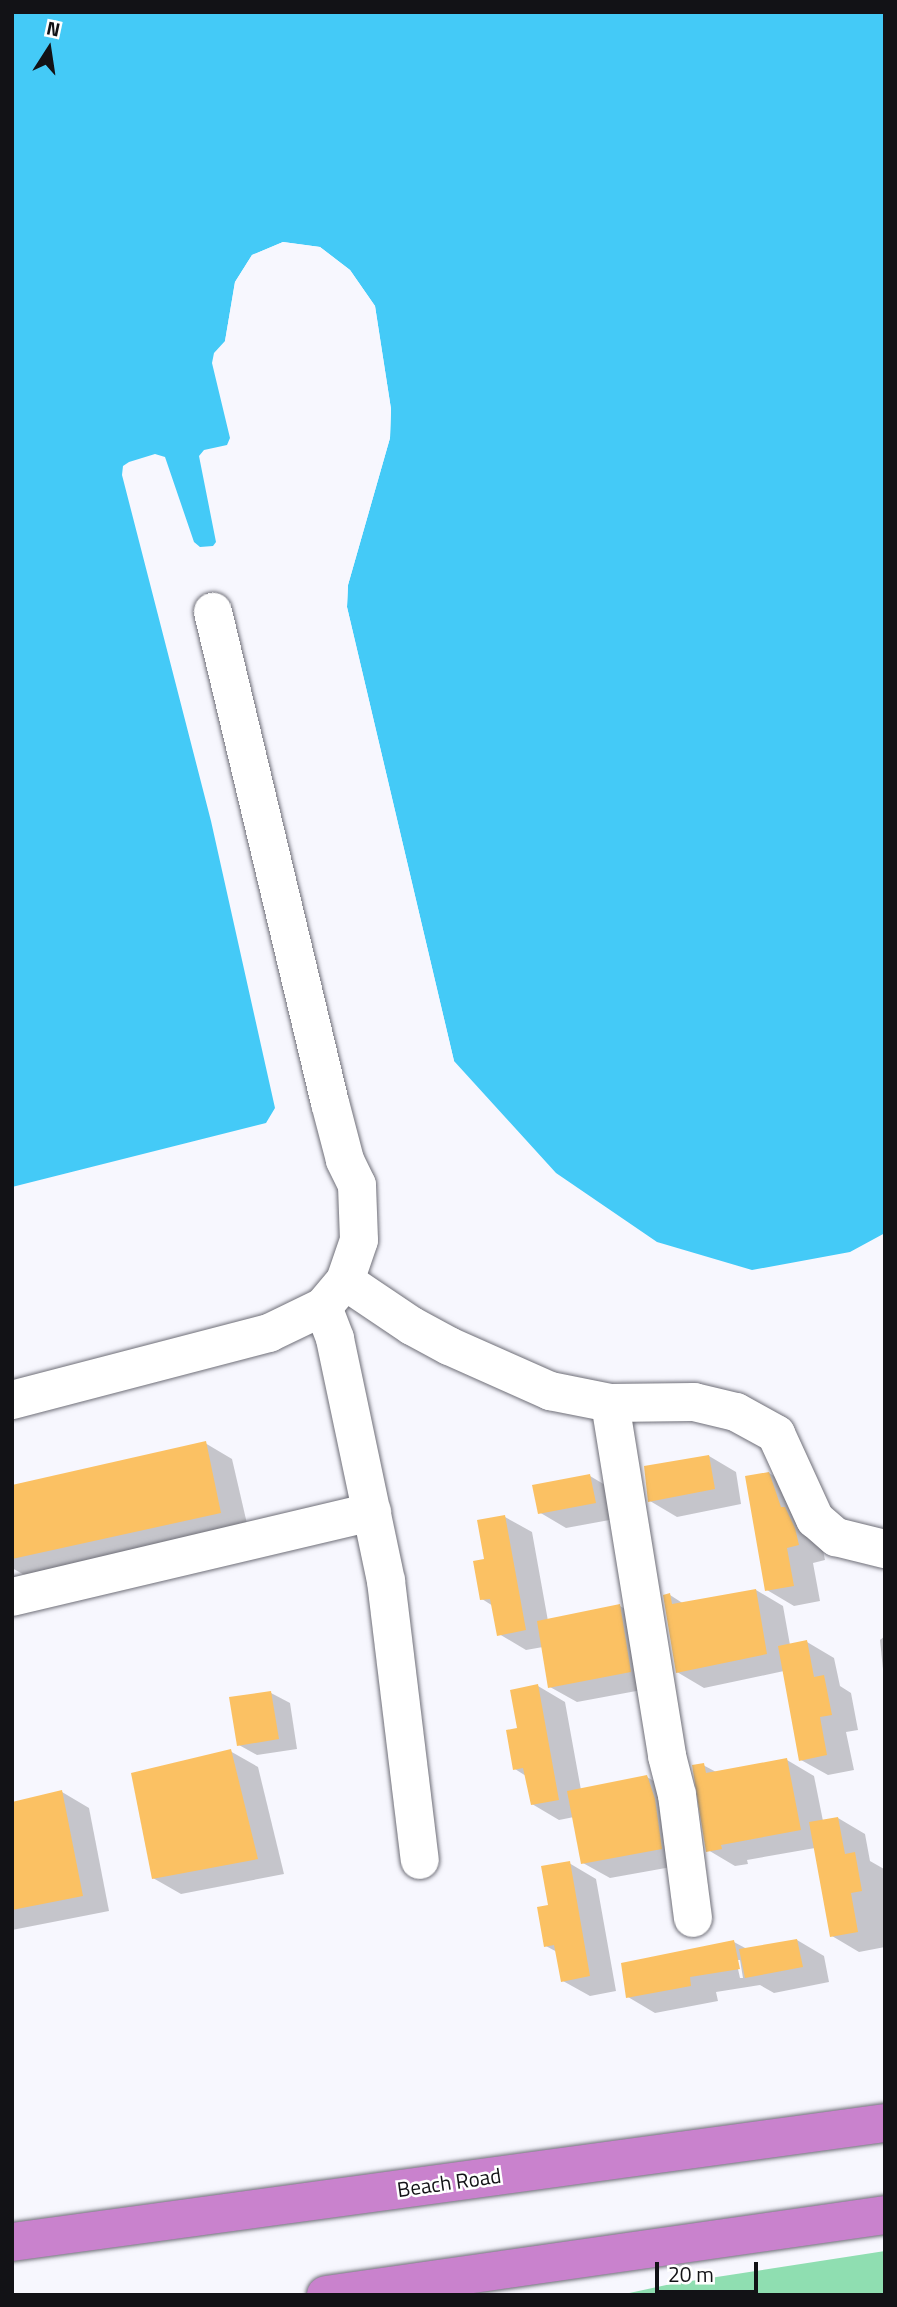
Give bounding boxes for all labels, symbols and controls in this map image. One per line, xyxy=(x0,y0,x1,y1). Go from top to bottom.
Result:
text: N xyxy=(44,12,63,44)
north arrow xyxy=(14,14,84,84)
street label: Beach Road xyxy=(395,2162,503,2202)
scale bar xyxy=(659,2248,762,2292)
text: 20 m xyxy=(668,2258,714,2290)

